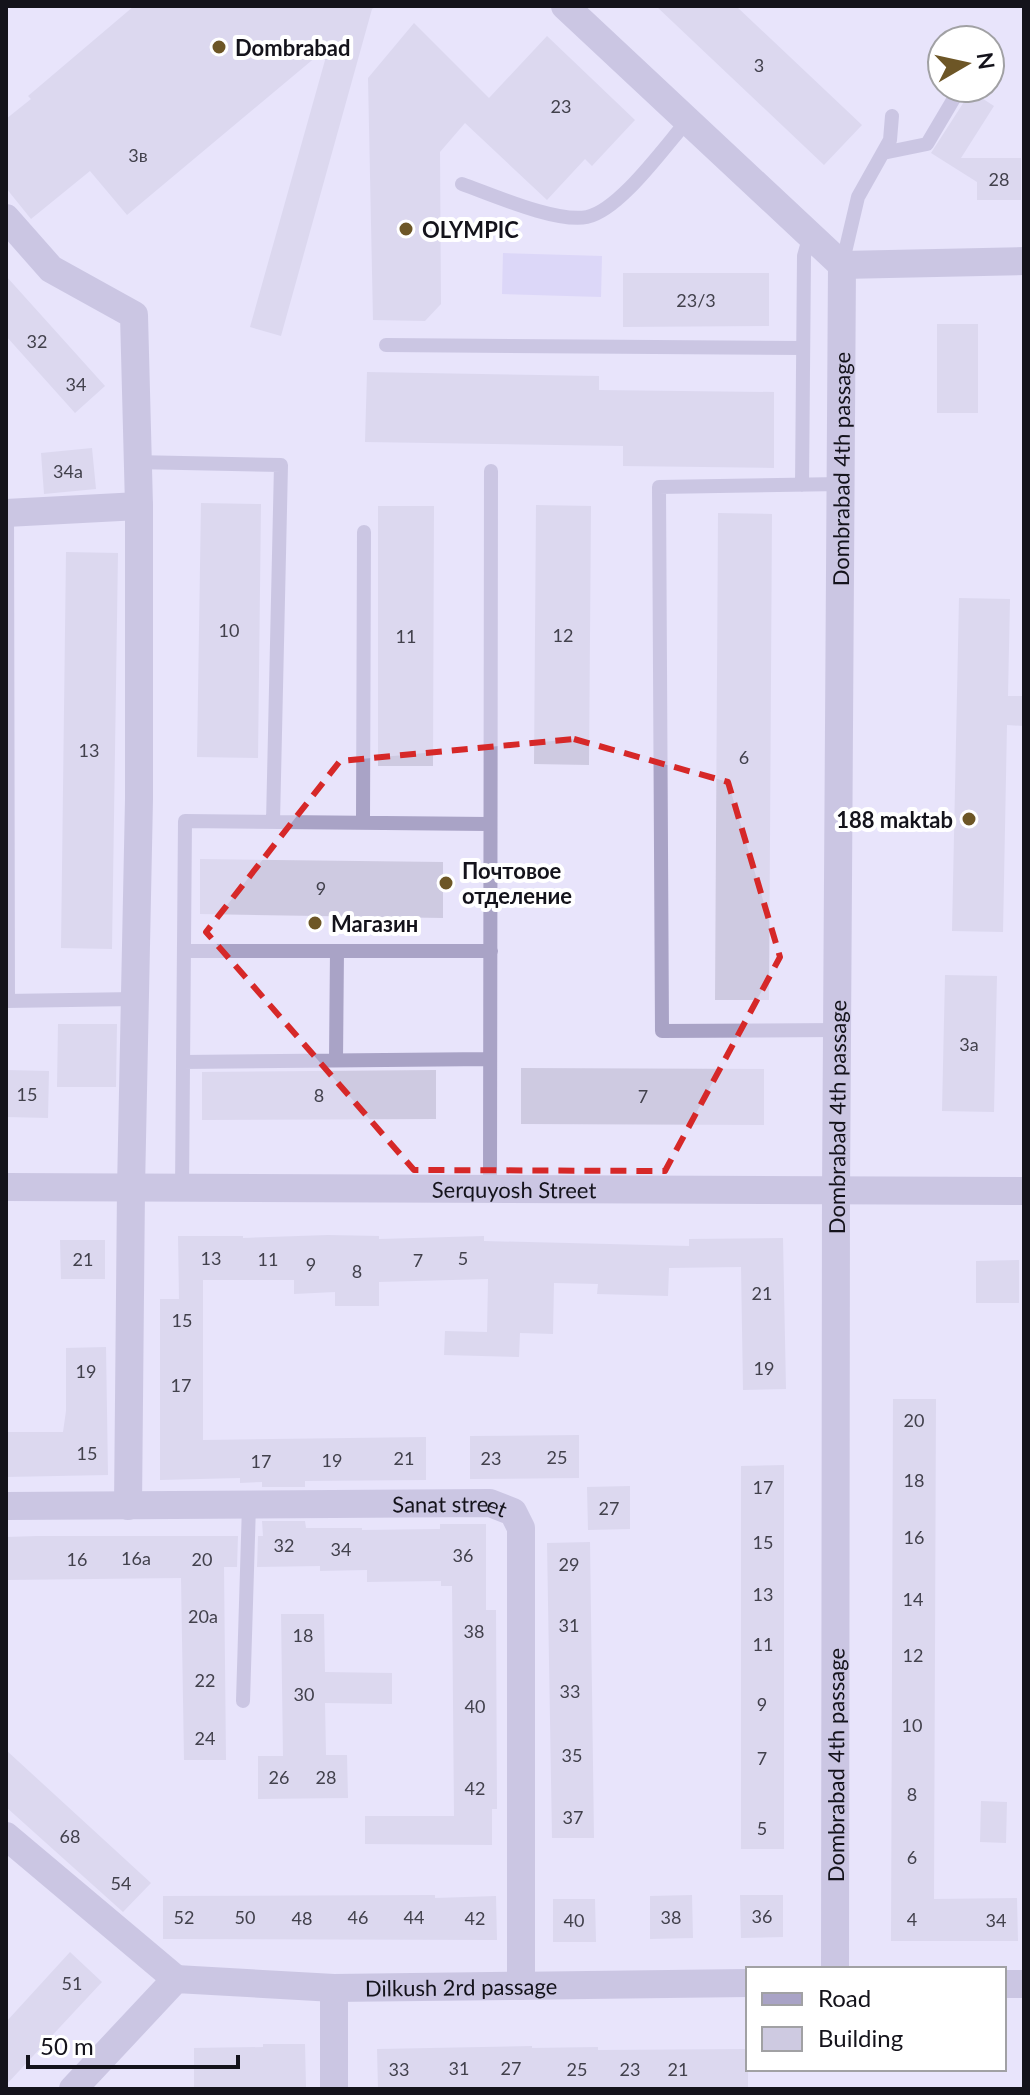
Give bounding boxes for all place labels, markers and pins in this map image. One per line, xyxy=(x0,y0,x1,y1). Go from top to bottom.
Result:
place label: Dombrabad xyxy=(235,34,351,61)
marker: Dombrabad xyxy=(210,38,228,56)
place label: OLYMPIC xyxy=(422,216,519,243)
marker: OLYMPIC xyxy=(397,220,415,238)
place label: 188 maktab xyxy=(836,806,953,833)
marker: 188 maktab xyxy=(960,810,978,828)
place label: Почтовое отделение xyxy=(462,857,572,909)
marker: Почтовое отделение xyxy=(437,874,455,892)
place label: Магазин xyxy=(331,910,418,937)
marker: Магазин xyxy=(306,914,324,932)

